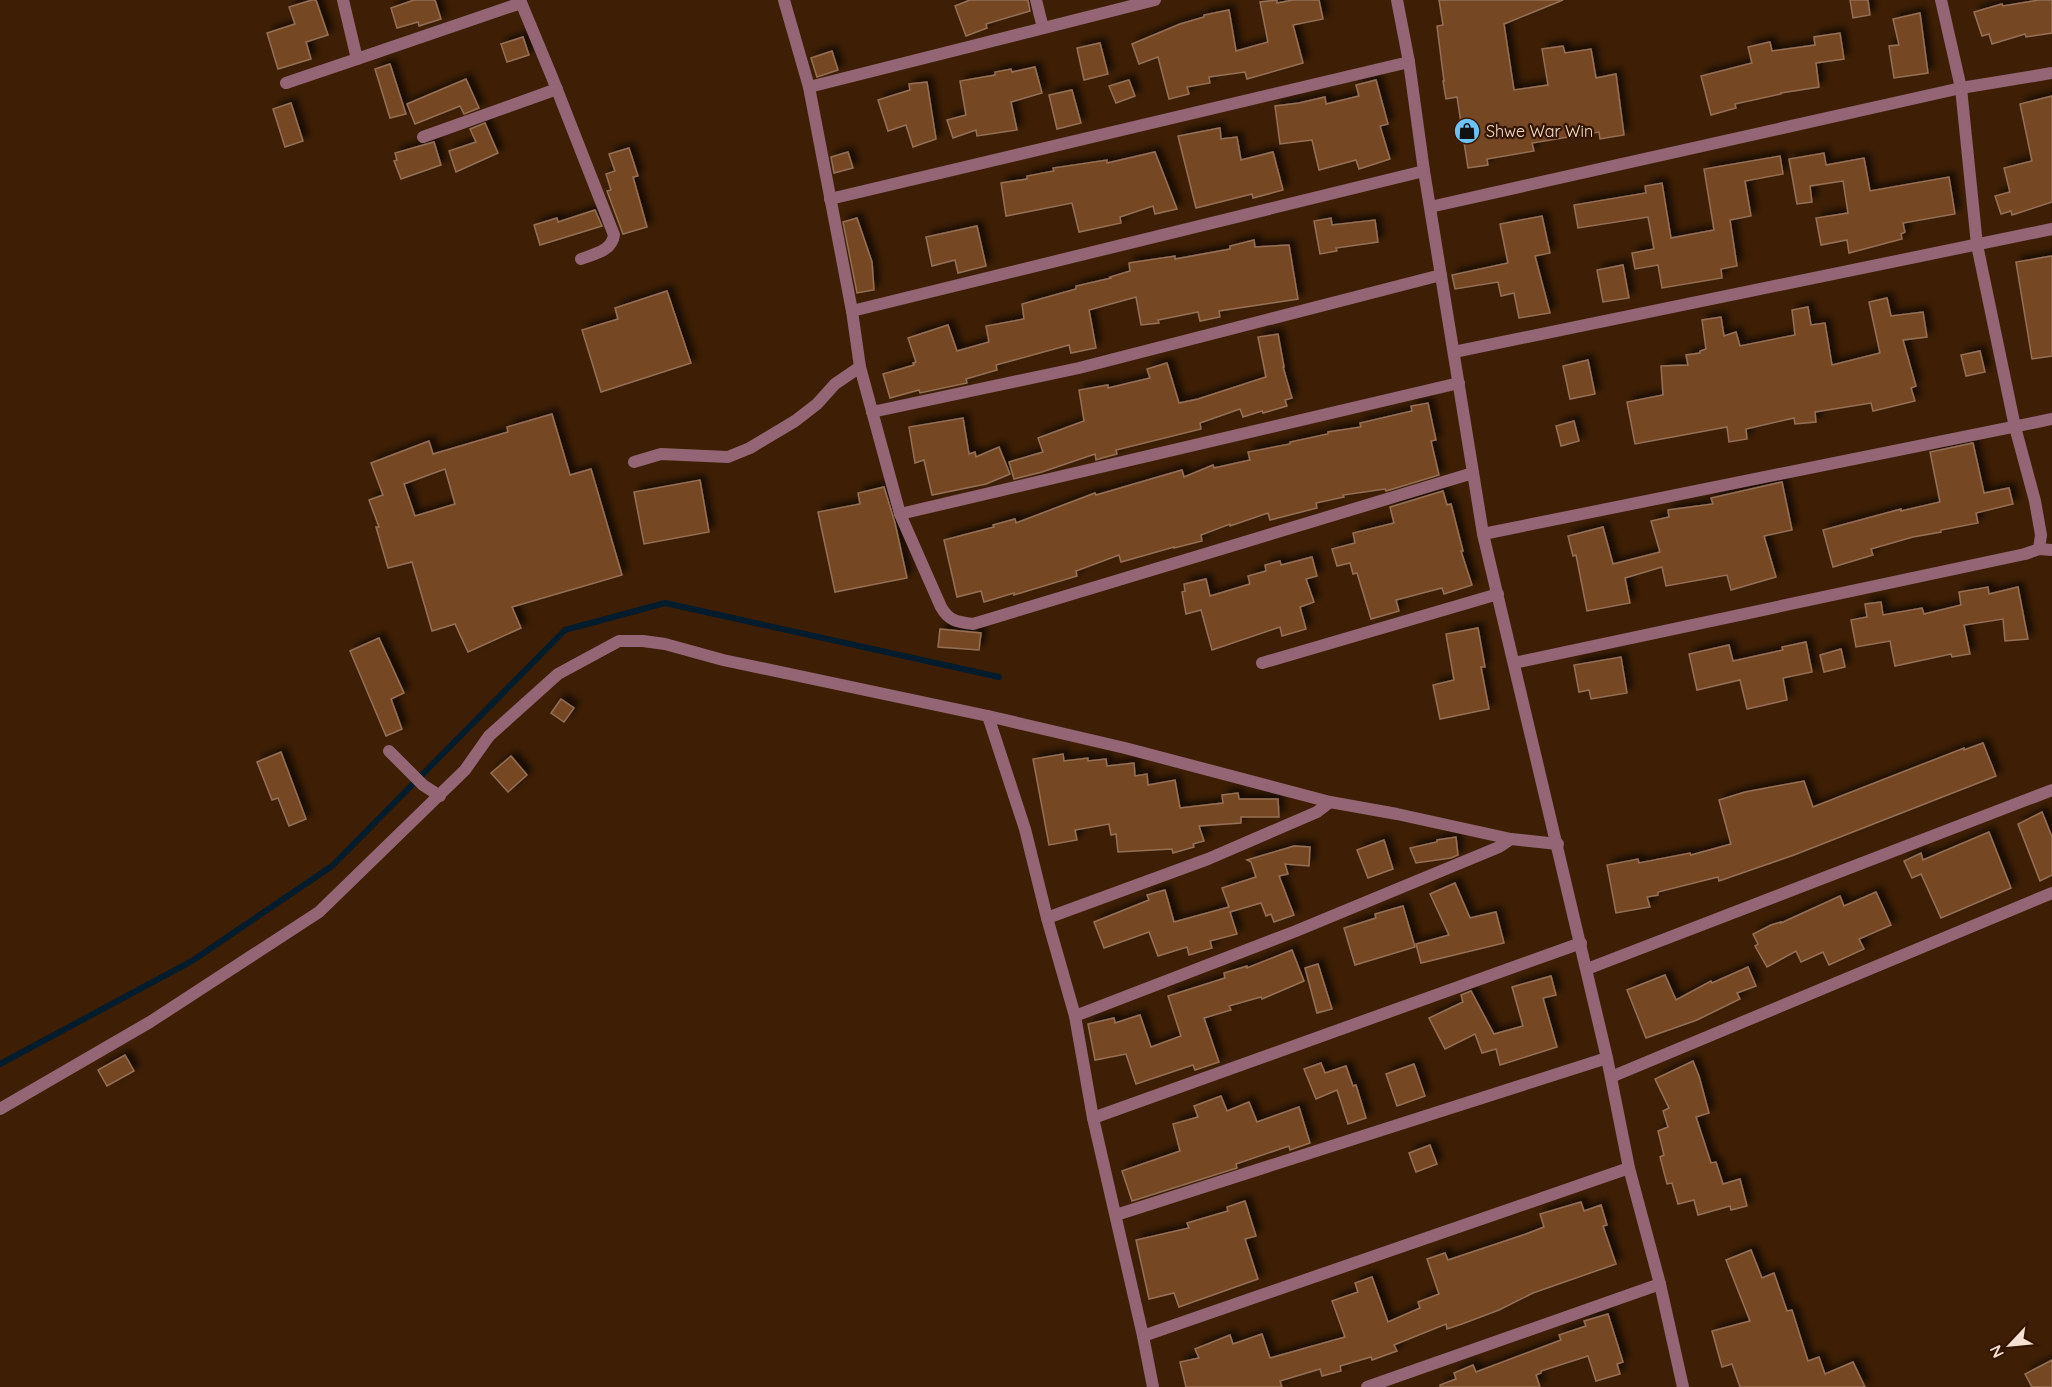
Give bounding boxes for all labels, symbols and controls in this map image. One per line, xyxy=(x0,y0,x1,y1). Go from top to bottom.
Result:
shop icon: Shwe War Win xyxy=(1452,116,1482,146)
place label: Shwe War Win xyxy=(1486,121,1593,141)
north arrow xyxy=(1980,1315,2040,1375)
text: N xyxy=(1985,1342,2008,1361)

